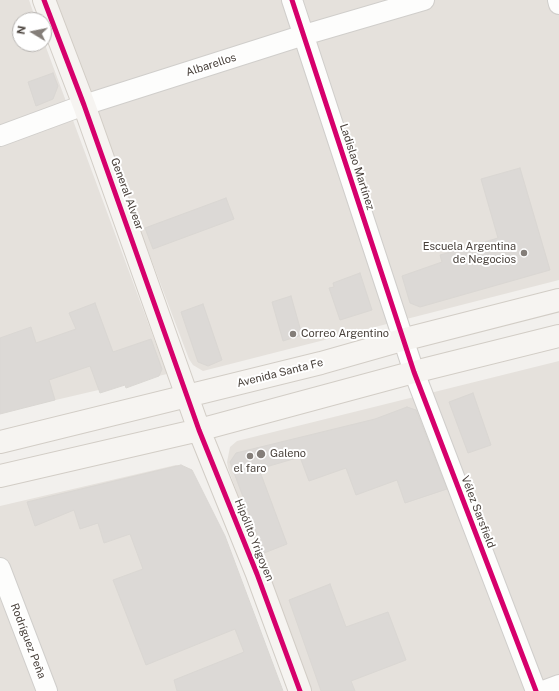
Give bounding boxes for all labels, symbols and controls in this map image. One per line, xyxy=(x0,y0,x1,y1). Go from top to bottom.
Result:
north arrow xyxy=(12,12,52,52)
text: N xyxy=(15,25,28,35)
street label: Albarellos xyxy=(184,51,238,79)
street label: Ladislao Martínez xyxy=(337,122,377,212)
street label: General Alvear xyxy=(108,156,146,232)
place label: Escuela Argentina de Negocios xyxy=(423,240,516,266)
marker: Escuela Argentina de Negocios xyxy=(519,248,529,258)
place label: Correo Argentino xyxy=(301,327,389,341)
marker: Correo Argentino xyxy=(288,329,298,339)
street label: Avenida Santa Fe xyxy=(236,356,324,390)
place label: Galeno xyxy=(270,447,306,461)
marker: Galeno xyxy=(255,448,267,460)
marker: el faro xyxy=(245,451,255,461)
place label: el faro xyxy=(233,462,267,476)
street label: Vélez Sarsfield xyxy=(458,474,498,550)
street label: Hipólito Yrigoyen xyxy=(231,497,277,583)
street label: Rodríguez Peña xyxy=(8,601,48,681)

